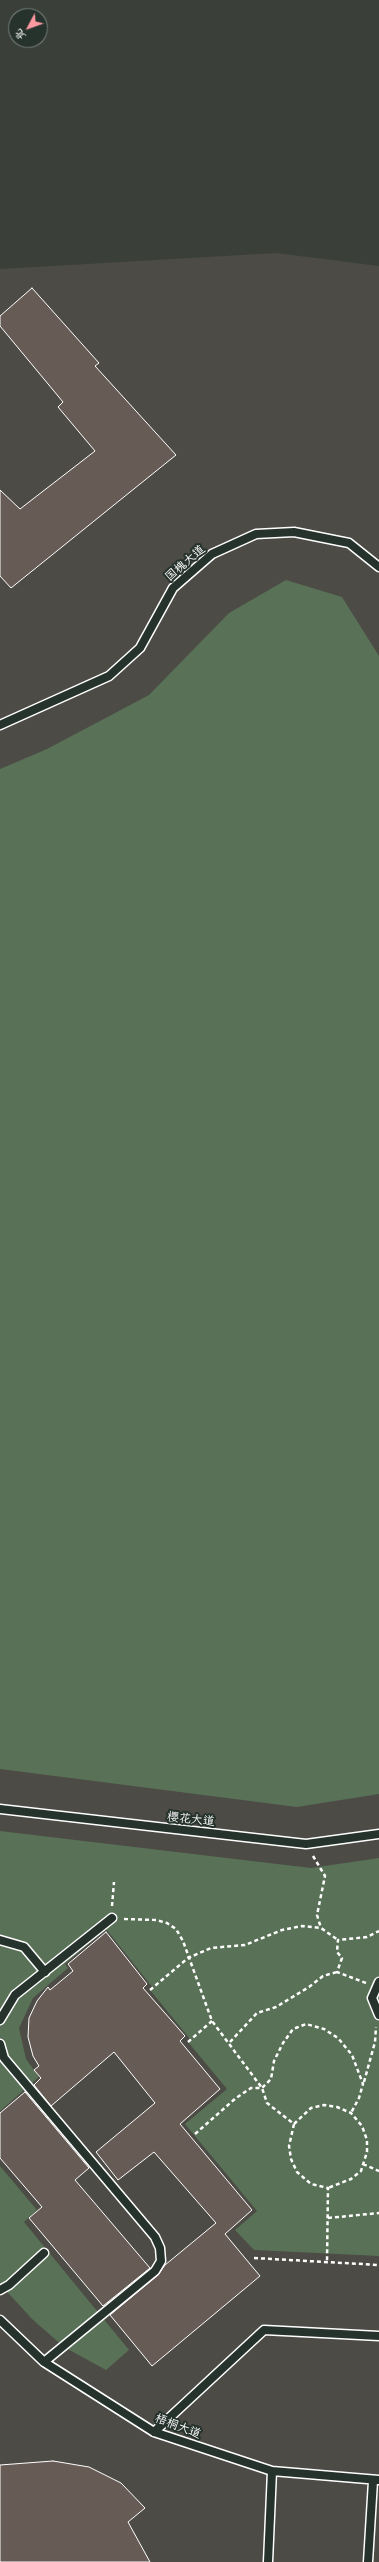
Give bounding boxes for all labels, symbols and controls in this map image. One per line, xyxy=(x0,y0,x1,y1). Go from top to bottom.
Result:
north arrow xyxy=(8,8,48,48)
text: 北 xyxy=(10,26,29,45)
street label: 国槐大道 xyxy=(162,542,208,584)
street label: 樱花大道 xyxy=(166,1809,216,1829)
street label: 梧桐大道 xyxy=(153,2411,203,2441)

